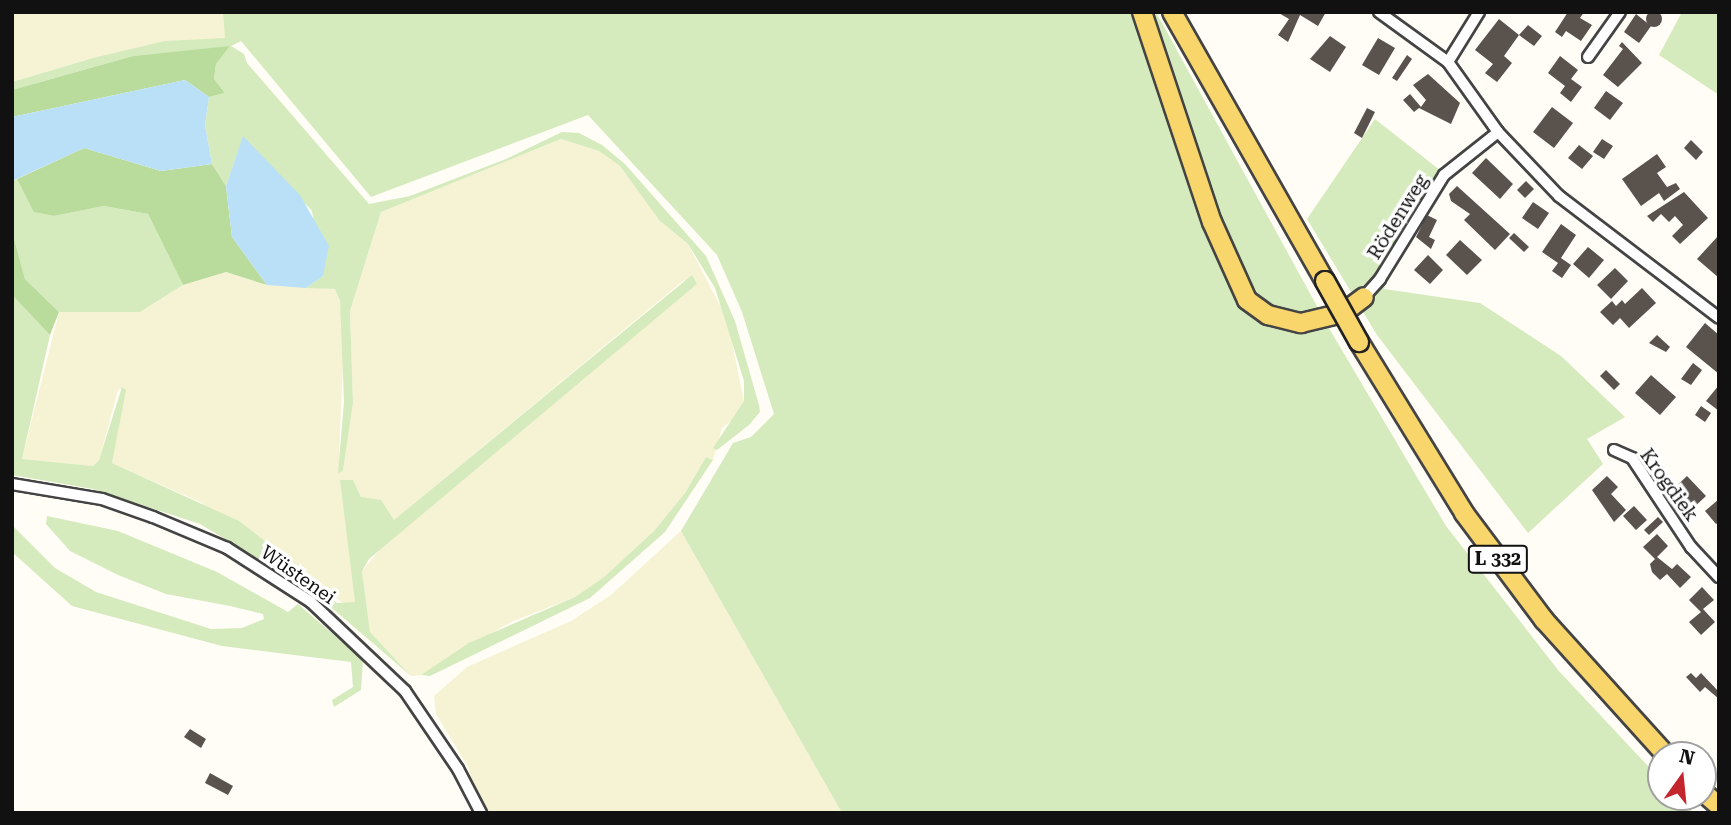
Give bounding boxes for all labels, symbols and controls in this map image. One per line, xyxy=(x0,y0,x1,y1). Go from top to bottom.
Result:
street label: Rödenweg xyxy=(1363,170,1433,264)
street label: Krogdiek xyxy=(1635,444,1703,526)
street label: Wüstenei xyxy=(256,541,340,609)
road number: L 332 xyxy=(1466,544,1530,574)
north arrow xyxy=(1647,741,1717,811)
text: N xyxy=(1677,744,1697,770)

